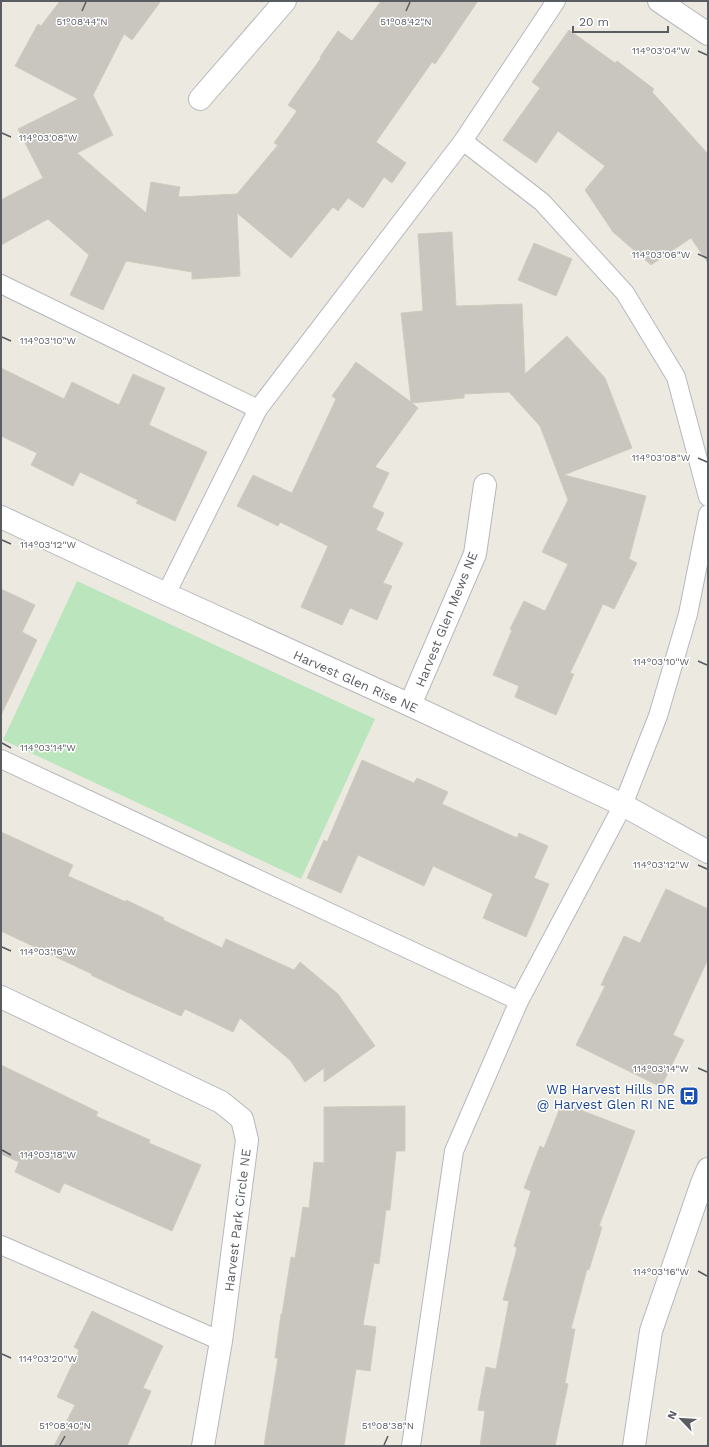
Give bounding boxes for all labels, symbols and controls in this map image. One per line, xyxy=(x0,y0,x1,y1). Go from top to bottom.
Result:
scale bar xyxy=(573,8,668,34)
text: 20 m xyxy=(579,15,609,29)
text: 51°08'44"N xyxy=(56,16,108,27)
text: 51°08'42"N xyxy=(380,16,432,27)
text: 114°03'04"W xyxy=(632,45,690,56)
text: 114°03'08"W xyxy=(19,132,78,143)
text: 114°03'06"W xyxy=(632,249,691,260)
text: 114°03'10"W xyxy=(20,335,77,346)
text: 114°03'08"W xyxy=(632,452,691,463)
text: 114°03'12"W xyxy=(20,539,76,550)
street label: Harvest Glen Mews NE xyxy=(412,549,481,689)
street label: Harvest Glen Rise NE xyxy=(291,647,421,716)
text: 114°03'10"W xyxy=(633,656,690,667)
text: 114°03'14"W xyxy=(20,742,76,753)
text: 114°03'12"W xyxy=(633,859,689,870)
text: 114°03'16"W xyxy=(20,946,77,957)
text: 114°03'14"W xyxy=(633,1063,689,1074)
place label: WB Harvest Hills DR @ Harvest Glen RI NE xyxy=(537,1082,675,1112)
bus stop icon: WB Harvest Hills DR @ Harvest Glen RI NE xyxy=(678,1085,700,1107)
street label: Harvest Park Circle NE xyxy=(221,1148,254,1292)
text: 114°03'18"W xyxy=(20,1149,77,1160)
text: 114°03'16"W xyxy=(633,1266,690,1277)
text: 114°03'20"W xyxy=(19,1353,78,1364)
north arrow xyxy=(661,1399,701,1439)
text: N xyxy=(665,1409,680,1421)
text: 51°08'40"N xyxy=(39,1420,91,1431)
text: 51°08'38"N xyxy=(362,1420,414,1431)

